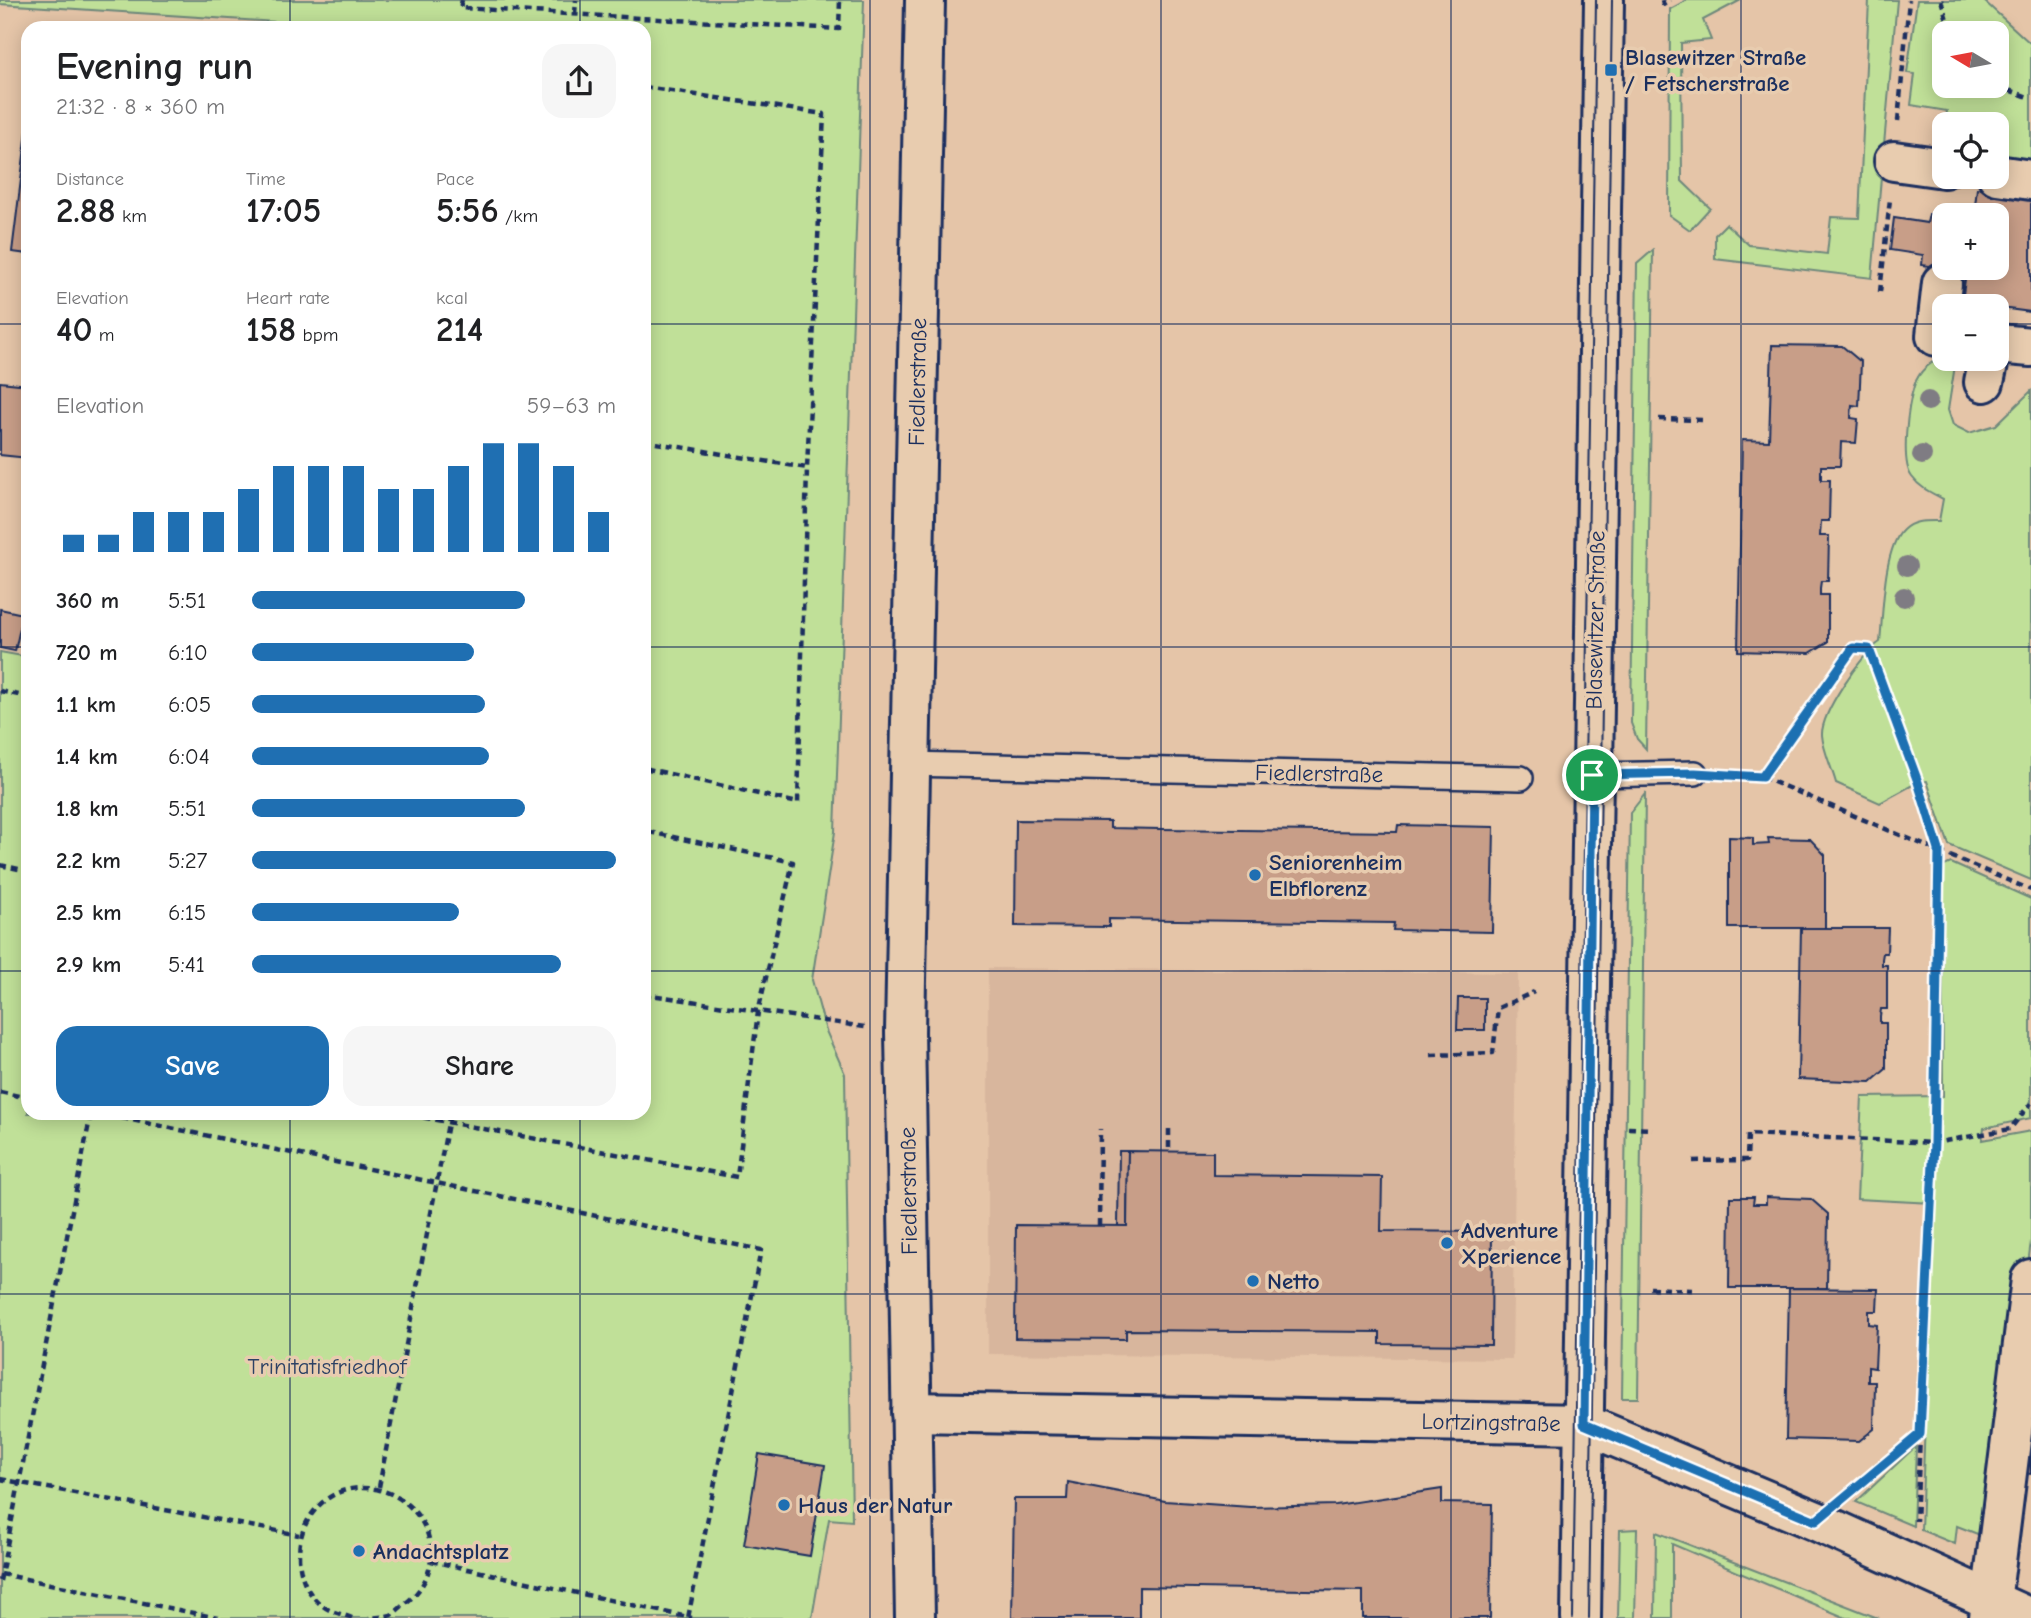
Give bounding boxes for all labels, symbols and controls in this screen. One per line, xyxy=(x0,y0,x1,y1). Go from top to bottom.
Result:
north arrow xyxy=(1932,21,2009,98)
map controls xyxy=(1932,21,2009,371)
button: share xyxy=(542,44,616,118)
place label: Blasewitzer Straße / Fetscherstraße xyxy=(1625,44,1806,97)
text: Evening run xyxy=(56,45,253,89)
marker: Blasewitzer Straße / Fetscherstraße xyxy=(1603,62,1619,78)
text: 21:32 · 8 × 360 m xyxy=(56,93,225,120)
button: locate xyxy=(1932,112,2009,189)
text: Distance xyxy=(56,168,124,190)
text: Time xyxy=(246,168,285,190)
text: Pace xyxy=(436,168,474,190)
text: 2.88 xyxy=(56,190,116,231)
text: 17:05 xyxy=(246,190,321,231)
text: 5:56 xyxy=(436,190,499,231)
button: + xyxy=(1932,203,2009,280)
text: km xyxy=(116,205,147,227)
text: /km xyxy=(499,205,538,227)
text: Elevation xyxy=(56,287,129,309)
text: Heart rate xyxy=(246,287,330,309)
text: kcal xyxy=(436,287,468,309)
button: − xyxy=(1932,294,2009,371)
text: 40 xyxy=(56,309,92,350)
text: 158 xyxy=(246,309,296,350)
text: 214 xyxy=(436,309,483,350)
street label: Fiedlerstraße xyxy=(903,318,932,446)
text: m xyxy=(92,324,115,346)
text: bpm xyxy=(296,324,339,346)
text: Elevation xyxy=(56,392,144,419)
text: 59–63 m xyxy=(527,392,616,419)
street label: Blasewitzer Straße xyxy=(1580,530,1611,710)
text: 360 m xyxy=(56,587,119,614)
text: 5:51 xyxy=(168,587,206,614)
text: 720 m xyxy=(56,639,117,666)
text: 6:10 xyxy=(168,639,208,666)
text: 1.1 km xyxy=(56,691,116,718)
text: 6:05 xyxy=(168,691,211,718)
text: 1.4 km xyxy=(56,743,118,770)
text: 6:04 xyxy=(168,743,210,770)
pin xyxy=(1562,745,1622,805)
icon: arrive xyxy=(1573,756,1611,794)
street label: Fiedlerstraße xyxy=(1255,759,1383,788)
text: 1.8 km xyxy=(56,795,119,822)
text: 5:51 xyxy=(168,795,206,822)
text: 2.2 km xyxy=(56,847,121,874)
text: 5:27 xyxy=(168,847,208,874)
place label: Seniorenheim Elbflorenz xyxy=(1269,849,1403,902)
marker: Seniorenheim Elbflorenz xyxy=(1247,867,1263,883)
text: 2.5 km xyxy=(56,899,122,926)
text: 6:15 xyxy=(168,899,206,926)
text: 2.9 km xyxy=(56,951,121,978)
text: 5:41 xyxy=(168,951,205,978)
button: Save xyxy=(56,1026,329,1106)
button: Share xyxy=(343,1026,616,1106)
street label: Fiedlerstraße xyxy=(894,1127,923,1255)
place label: Adventure Xperience xyxy=(1461,1217,1561,1270)
marker: Adventure Xperience xyxy=(1439,1235,1455,1251)
place label: Netto xyxy=(1267,1268,1320,1295)
marker: Netto xyxy=(1245,1273,1261,1289)
park label: Trinitatisfriedhof xyxy=(248,1353,408,1380)
street label: Lortzingstraße xyxy=(1421,1408,1561,1437)
place label: Haus der Natur xyxy=(798,1492,953,1519)
marker: Haus der Natur xyxy=(776,1497,792,1513)
place label: Andachtsplatz xyxy=(373,1538,509,1565)
marker: Andachtsplatz xyxy=(351,1543,367,1559)

